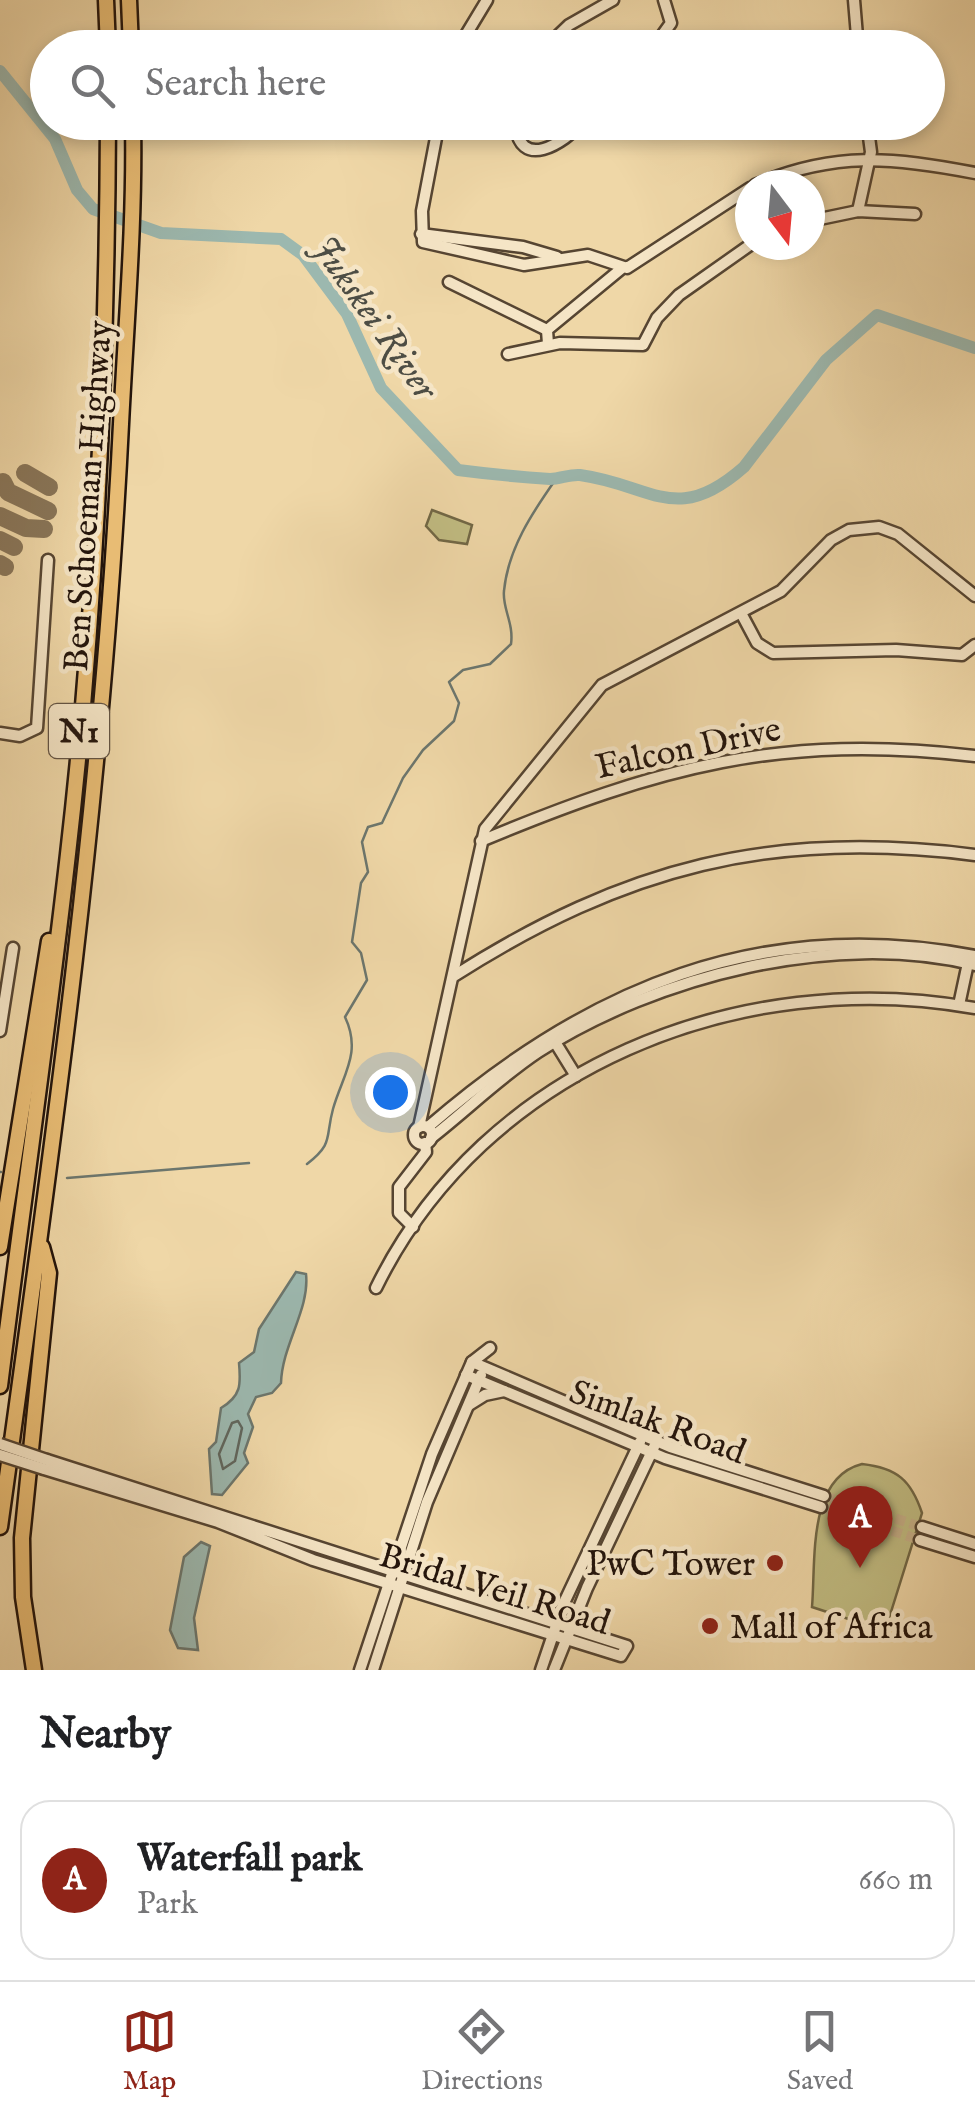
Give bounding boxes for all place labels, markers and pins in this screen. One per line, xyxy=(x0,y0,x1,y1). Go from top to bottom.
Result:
pin: A xyxy=(828,1486,892,1568)
place label: PwC Tower xyxy=(586,1543,755,1588)
marker: PwC Tower xyxy=(764,1552,786,1574)
place label: Mall of Africa xyxy=(730,1606,933,1651)
marker: Mall of Africa xyxy=(699,1615,721,1637)

